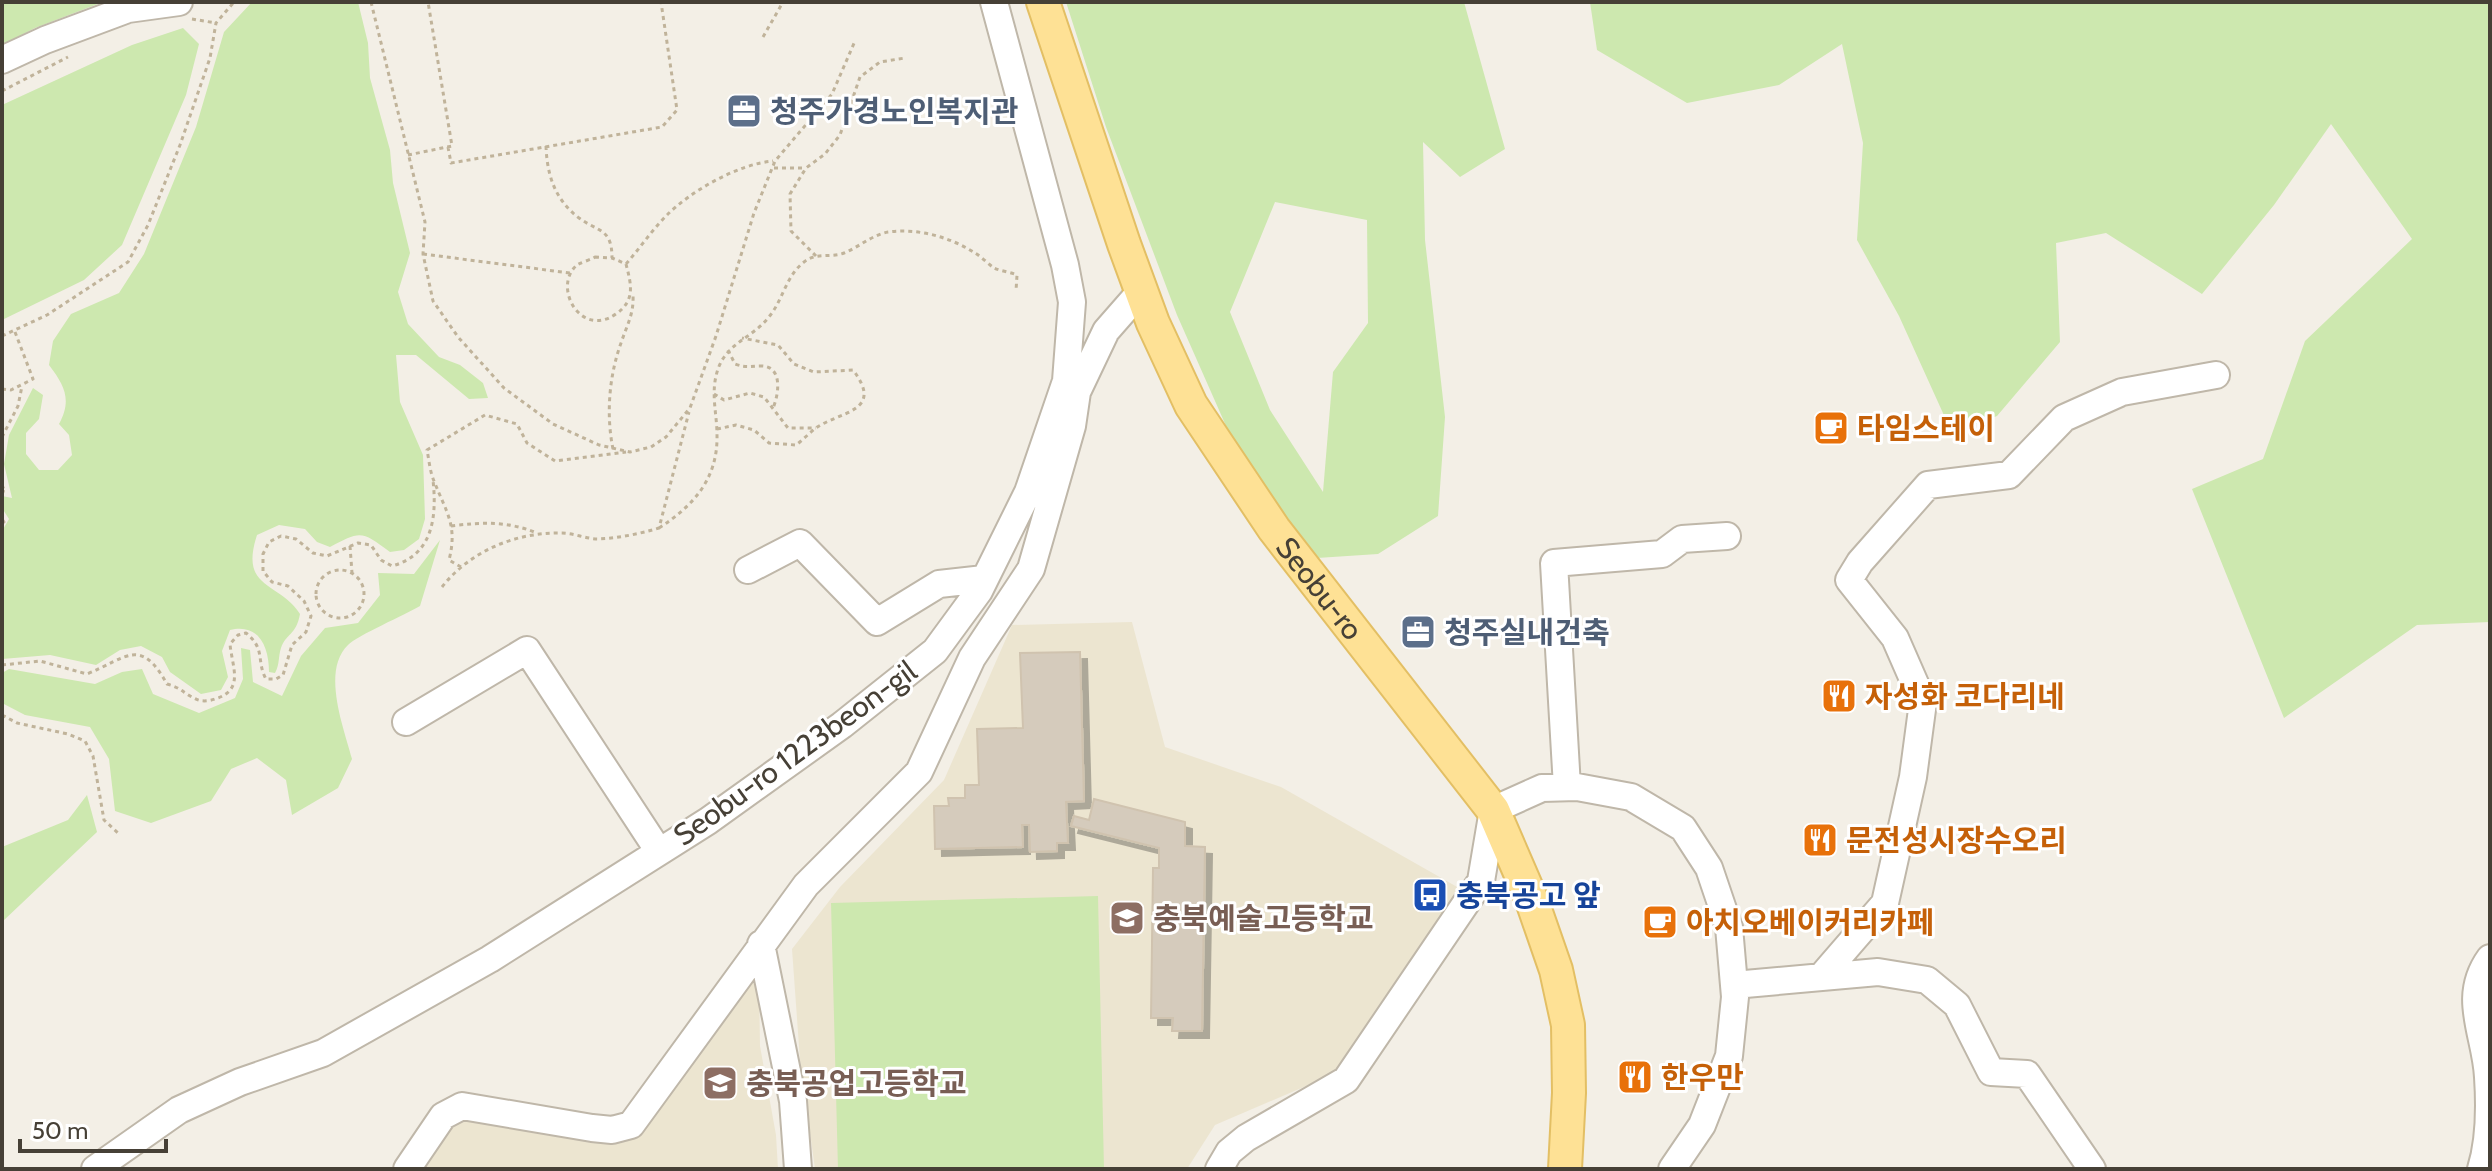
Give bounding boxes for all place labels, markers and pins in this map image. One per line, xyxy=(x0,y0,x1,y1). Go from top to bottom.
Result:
office icon: 청주가경노인복지관 xyxy=(725,92,763,130)
place label: 청주가경노인복지관 xyxy=(770,93,1018,130)
cafe icon: 타임스테이 xyxy=(1812,409,1850,447)
place label: 타임스테이 xyxy=(1857,410,1995,447)
office icon: 청주실내건축 xyxy=(1399,613,1437,651)
place label: 청주실내건축 xyxy=(1444,614,1610,651)
restaurant icon: 자성화 코다리네 xyxy=(1820,677,1858,715)
place label: 자성화 코다리네 xyxy=(1865,678,2065,715)
restaurant icon: 문전성시장수오리 xyxy=(1801,821,1839,859)
place label: 문전성시장수오리 xyxy=(1846,822,2067,859)
bus stop icon: 충북공고 앞 xyxy=(1411,876,1449,914)
place label: 충북공고 앞 xyxy=(1456,877,1601,914)
school or university icon: 충북예술고등학교 xyxy=(1108,899,1146,937)
place label: 충북예술고등학교 xyxy=(1153,900,1374,937)
cafe icon: 아치오베이커리카페 xyxy=(1641,903,1679,941)
place label: 아치오베이커리카페 xyxy=(1686,904,1934,941)
restaurant icon: 한우만 xyxy=(1616,1058,1654,1096)
place label: 한우만 xyxy=(1661,1059,1744,1096)
school or university icon: 충북공업고등학교 xyxy=(701,1064,739,1102)
place label: 충북공업고등학교 xyxy=(746,1065,967,1102)

